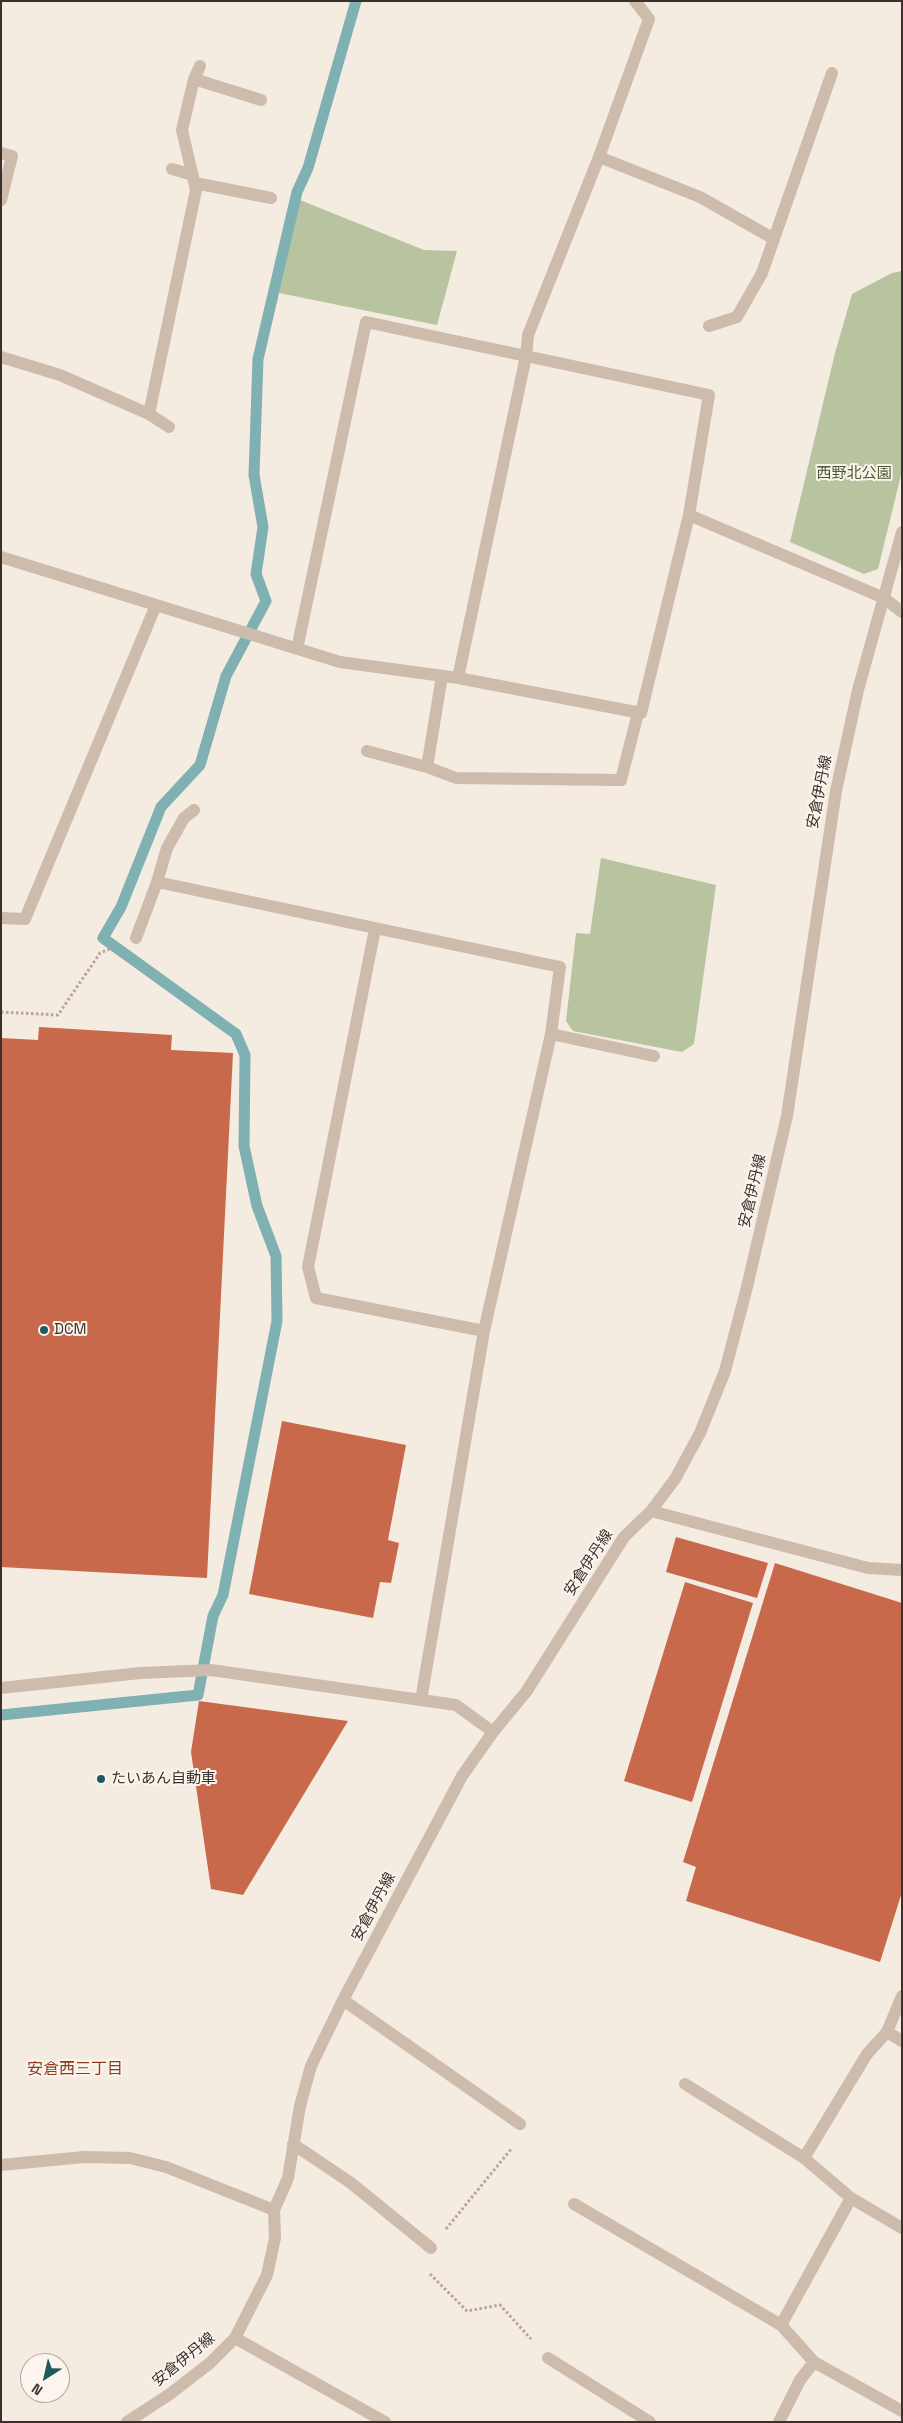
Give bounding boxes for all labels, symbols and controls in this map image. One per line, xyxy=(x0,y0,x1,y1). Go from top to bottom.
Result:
park label: 西野北公園 xyxy=(817,465,891,483)
street label: 安倉伊丹線 xyxy=(804,753,836,831)
street label: 安倉伊丹線 xyxy=(736,1152,770,1230)
place label: DCM xyxy=(54,1321,87,1339)
marker: DCM xyxy=(38,1324,50,1336)
street label: 安倉伊丹線 xyxy=(561,1527,617,1599)
place label: たいあん自動車 xyxy=(111,1770,216,1788)
marker: たいあん自動車 xyxy=(95,1773,107,1785)
street label: 安倉伊丹線 xyxy=(348,1870,400,1944)
district label: 安倉西三丁目 xyxy=(27,2060,123,2080)
street label: 安倉伊丹線 xyxy=(149,2329,219,2391)
north arrow xyxy=(20,2353,70,2403)
text: N xyxy=(28,2379,46,2400)

